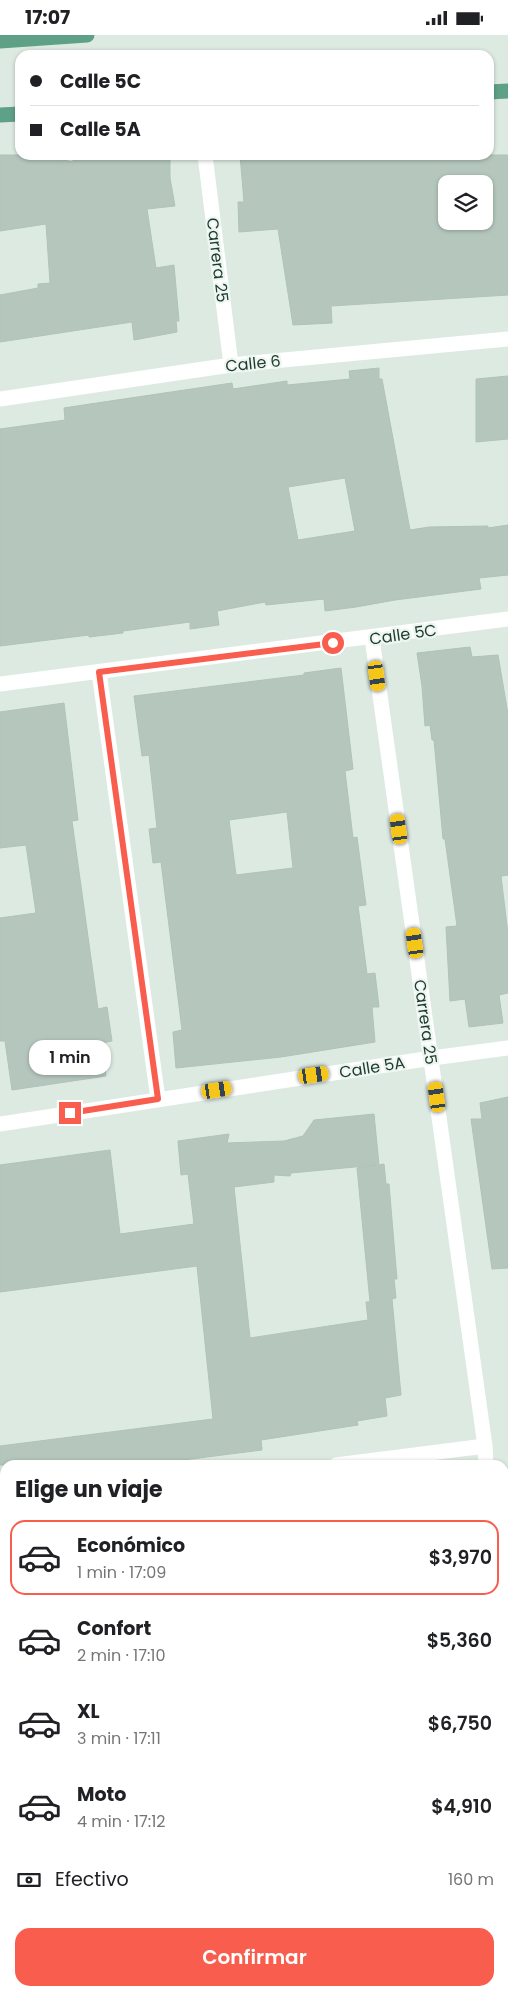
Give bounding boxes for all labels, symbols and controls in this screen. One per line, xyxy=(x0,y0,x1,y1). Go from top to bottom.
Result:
text: 17:07 xyxy=(25,4,70,31)
text: Calle 5C xyxy=(60,68,141,95)
text: Calle 5A xyxy=(60,116,141,143)
map controls xyxy=(438,175,493,230)
button: layers xyxy=(438,175,493,230)
street label: Carrera 25 xyxy=(201,216,234,304)
street label: Calle 6 xyxy=(224,349,282,378)
street label: Calle 5C xyxy=(368,618,438,651)
route start xyxy=(322,632,344,654)
car xyxy=(367,660,386,692)
car xyxy=(389,813,408,845)
car xyxy=(405,927,424,959)
street label: Carrera 25 xyxy=(408,978,443,1066)
callout: 1 min xyxy=(29,1041,111,1075)
text: 1 min xyxy=(49,1046,91,1069)
street label: Calle 5A xyxy=(338,1051,407,1084)
car xyxy=(298,1065,329,1085)
car xyxy=(201,1080,232,1100)
car xyxy=(427,1081,446,1113)
route end xyxy=(59,1102,81,1124)
text: Elige un viaje xyxy=(15,1474,163,1505)
text: Económico xyxy=(77,1532,185,1559)
icon: car xyxy=(17,1535,62,1580)
text: $3,970 xyxy=(429,1544,492,1571)
text: 1 min · 17:09 xyxy=(77,1561,166,1584)
text: Confort xyxy=(77,1615,151,1642)
icon: car xyxy=(17,1618,62,1663)
text: $5,360 xyxy=(427,1627,492,1654)
text: 2 min · 17:10 xyxy=(77,1644,166,1667)
text: XL xyxy=(77,1698,100,1725)
icon: car xyxy=(17,1701,62,1746)
text: $6,750 xyxy=(428,1710,492,1737)
text: 3 min · 17:11 xyxy=(77,1727,161,1750)
text: Moto xyxy=(77,1781,126,1808)
icon: car xyxy=(17,1784,62,1829)
text: $4,910 xyxy=(431,1793,492,1820)
text: 4 min · 17:12 xyxy=(77,1810,166,1833)
icon: cash xyxy=(15,1866,43,1894)
text: Efectivo xyxy=(55,1866,129,1893)
text: 160 m xyxy=(448,1868,494,1891)
button: Confirmar xyxy=(15,1928,494,1986)

